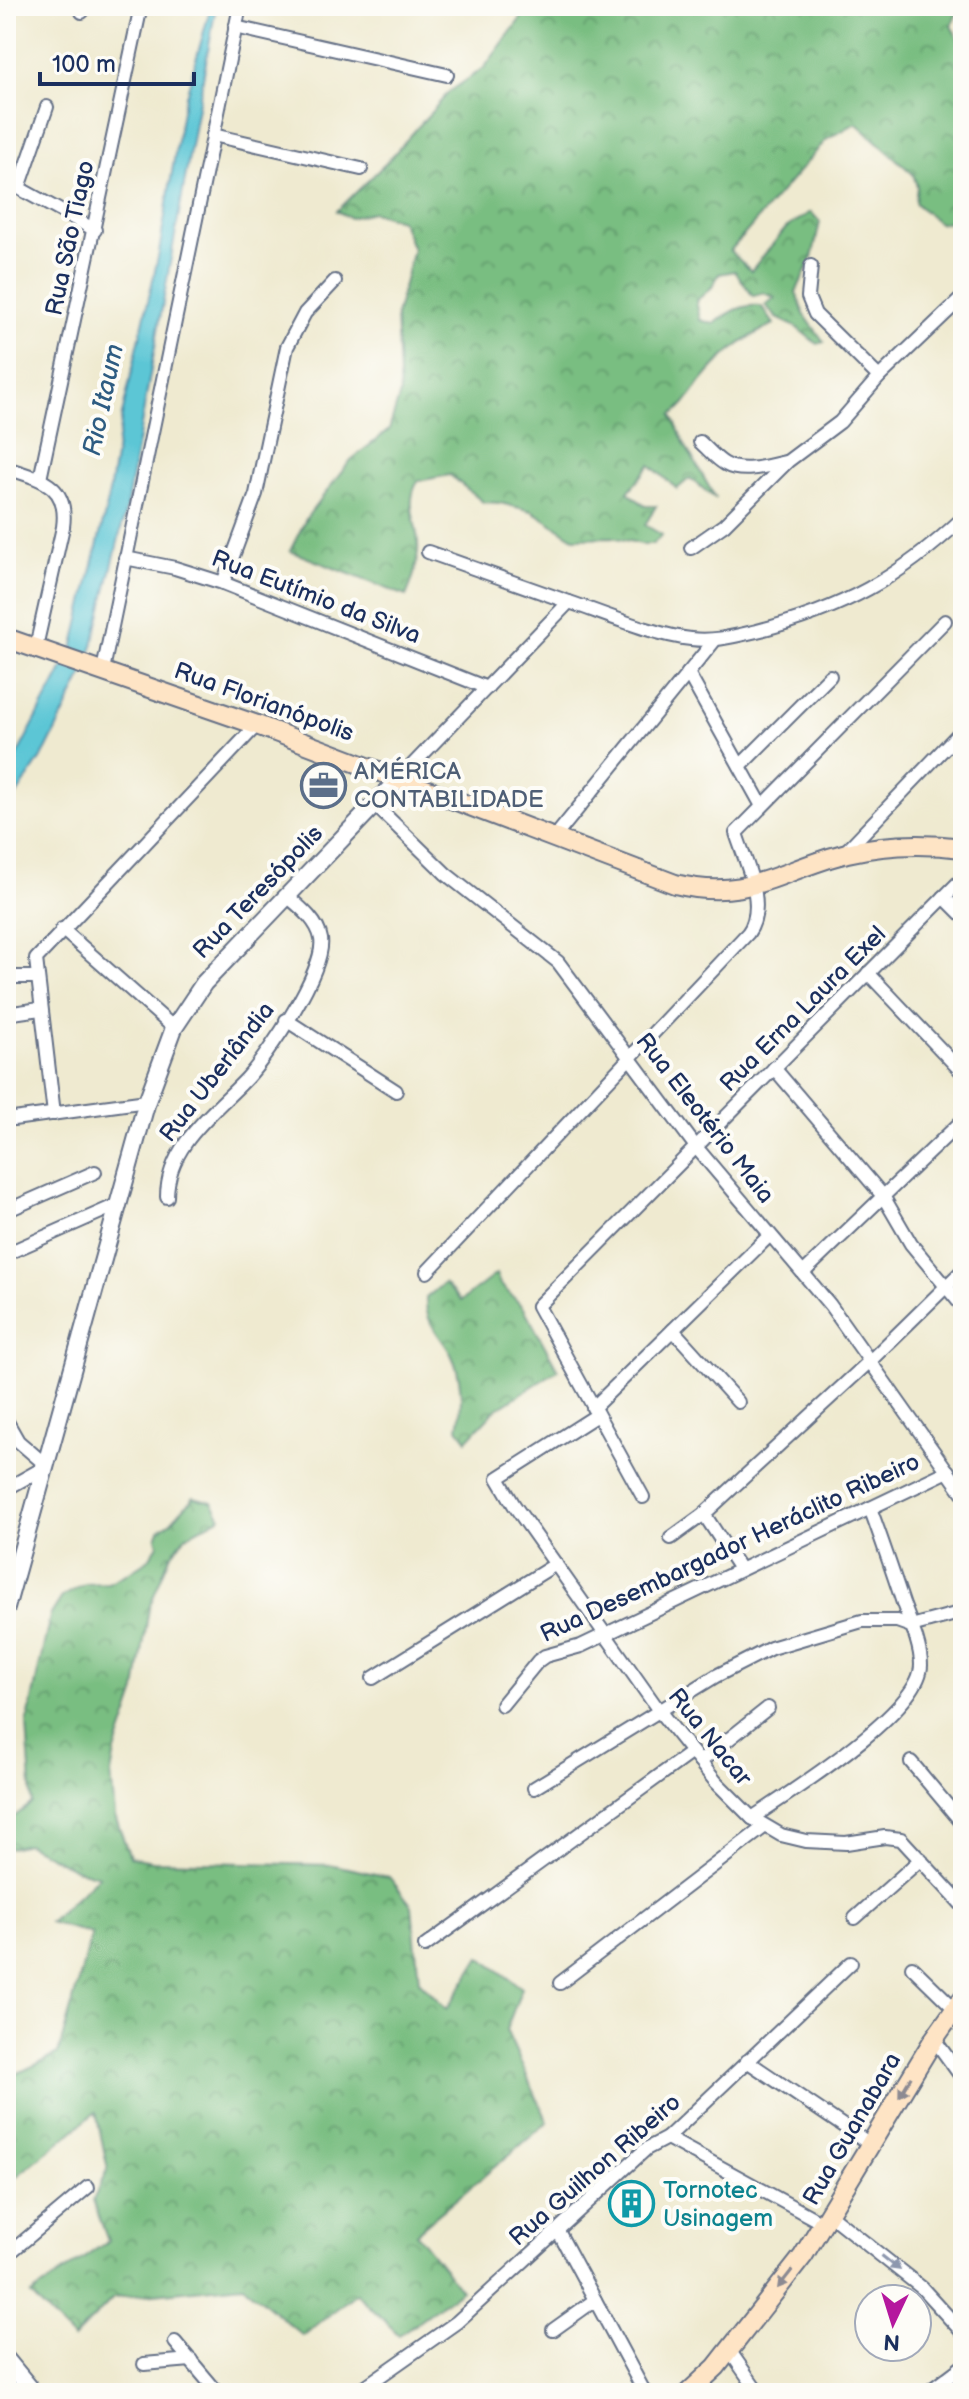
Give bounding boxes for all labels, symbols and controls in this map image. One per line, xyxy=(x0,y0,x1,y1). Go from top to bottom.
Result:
scale bar xyxy=(40,36,194,86)
text: 100 m xyxy=(52,50,116,79)
street label: Rua São Tiago xyxy=(39,158,101,318)
water label: Rio Itaum xyxy=(77,341,131,459)
street label: Rua Eutímio da Silva xyxy=(207,544,425,650)
street label: Rua Florianópolis xyxy=(170,656,358,748)
place label: AMÉRICA CONTABILIDADE xyxy=(354,756,544,814)
office icon: AMÉRICA CONTABILIDADE xyxy=(299,761,347,809)
street label: Rua Teresópolis xyxy=(187,819,329,965)
street label: Rua Erna Laura Exel xyxy=(714,920,892,1098)
street label: Rua Uberlândia xyxy=(153,996,281,1148)
street label: Rua Eleotério Maia xyxy=(630,1027,780,1209)
street label: Rua Desembargador Heráclito Ribeiro xyxy=(536,1447,924,1649)
street label: Rua Nacar xyxy=(662,1682,758,1792)
street label: Rua Guanabara xyxy=(797,2048,907,2210)
one-way arrow xyxy=(898,2076,912,2098)
street label: Rua Guilhon Ribeiro xyxy=(503,2088,687,2252)
place label: Tornotec Usinagem xyxy=(663,2176,773,2233)
building icon: Tornotec Usinagem xyxy=(608,2180,656,2228)
one-way arrow xyxy=(881,2255,901,2271)
one-way arrow xyxy=(778,2269,794,2289)
north arrow xyxy=(853,2283,933,2363)
text: N xyxy=(883,2327,901,2355)

